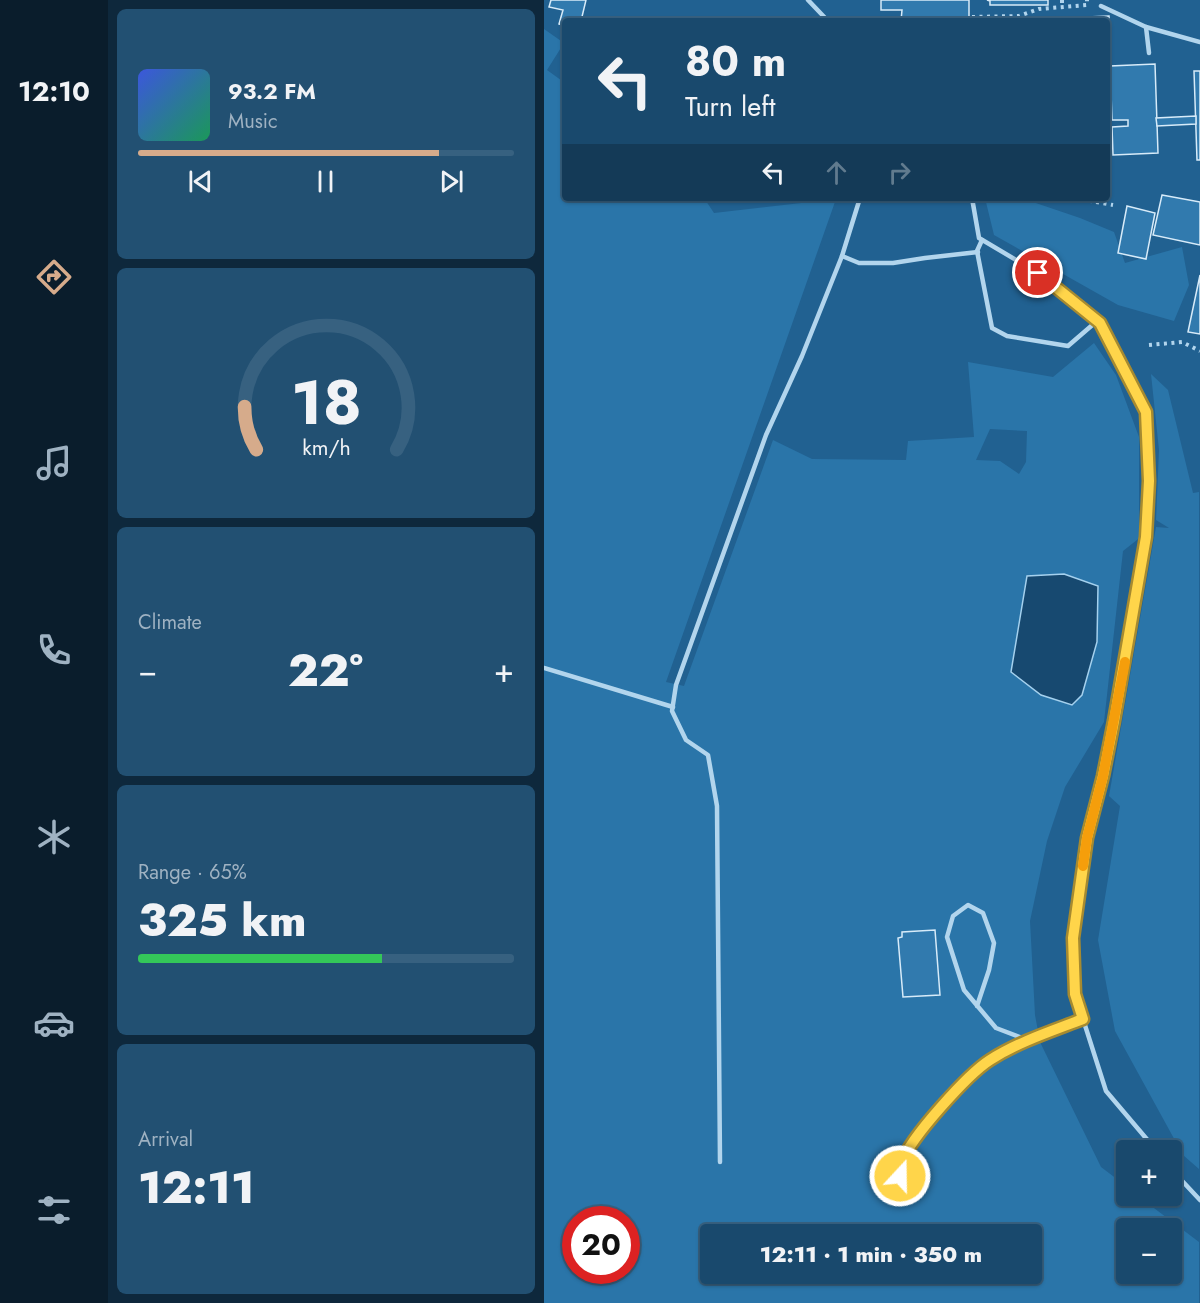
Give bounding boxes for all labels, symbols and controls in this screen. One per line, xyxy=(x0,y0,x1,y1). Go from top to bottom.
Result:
text: 80 m xyxy=(685,31,786,92)
icon: left xyxy=(586,42,664,120)
text: 12:10 xyxy=(18,72,90,111)
text: 93.2 FM xyxy=(228,75,316,107)
text: Turn left xyxy=(685,87,775,126)
text: Music xyxy=(228,107,278,136)
icon: left xyxy=(757,156,790,189)
icon: ahead xyxy=(820,156,853,189)
icon: right xyxy=(883,156,916,189)
icon: previous xyxy=(184,165,217,198)
icon: pause xyxy=(309,165,342,198)
icon: next xyxy=(435,165,468,198)
pin xyxy=(1012,247,1063,298)
icon: directions xyxy=(33,256,75,298)
icon: arrive xyxy=(1021,256,1054,289)
text: 18 xyxy=(291,357,361,447)
text: km/h xyxy=(302,432,350,463)
icon: music xyxy=(33,442,75,484)
text: Climate xyxy=(138,608,202,637)
icon: phone xyxy=(33,629,75,671)
text: 22° xyxy=(288,638,363,703)
text: − xyxy=(138,647,157,694)
text: + xyxy=(494,647,514,694)
icon: climate xyxy=(33,816,75,858)
text: Range · 65% xyxy=(138,858,247,887)
text: 325 km xyxy=(138,888,306,953)
icon: car xyxy=(33,1002,75,1044)
text: Arrival xyxy=(138,1125,193,1154)
map controls xyxy=(1116,1140,1182,1284)
button: + xyxy=(1116,1140,1182,1206)
position arrow xyxy=(868,1144,932,1208)
text: 12:11 xyxy=(138,1155,255,1220)
icon: filters xyxy=(33,1189,75,1231)
speed limit sign: 20 xyxy=(562,1206,640,1284)
button: − xyxy=(1116,1218,1182,1284)
text: 12:11 · 1 min · 350 m xyxy=(760,1238,982,1270)

